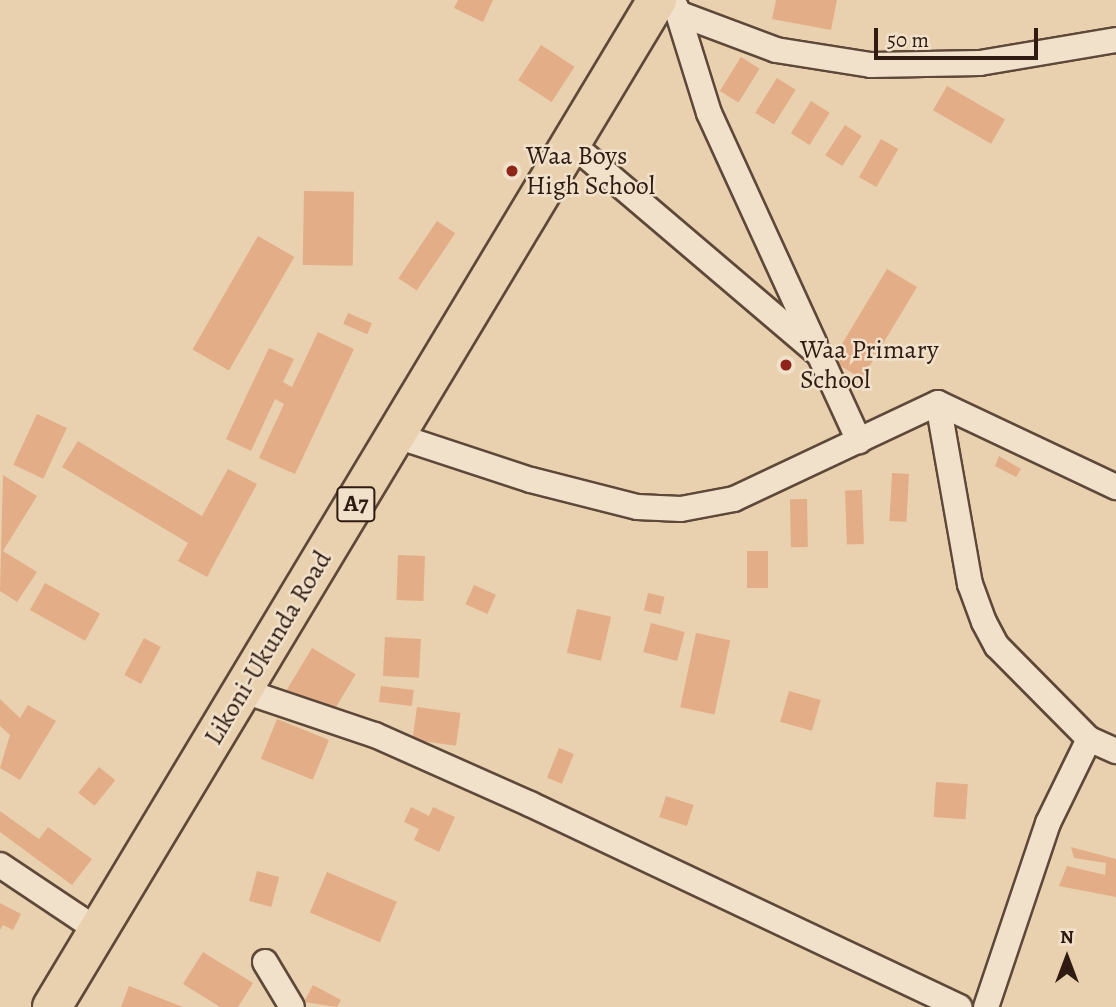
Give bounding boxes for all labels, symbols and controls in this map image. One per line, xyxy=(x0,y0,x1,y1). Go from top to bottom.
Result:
scale bar xyxy=(878,14,1042,58)
text: 50 m xyxy=(887,26,929,54)
place label: Waa Boys High School xyxy=(526,140,655,202)
marker: Waa Boys High School xyxy=(504,163,520,179)
place label: Waa Primary School xyxy=(800,334,939,396)
marker: Waa Primary School xyxy=(778,357,794,373)
road number: A7 xyxy=(335,484,377,524)
street label: Likoni-Ukunda Road xyxy=(198,545,338,751)
north arrow xyxy=(1032,923,1102,993)
text: N xyxy=(1060,924,1074,950)

